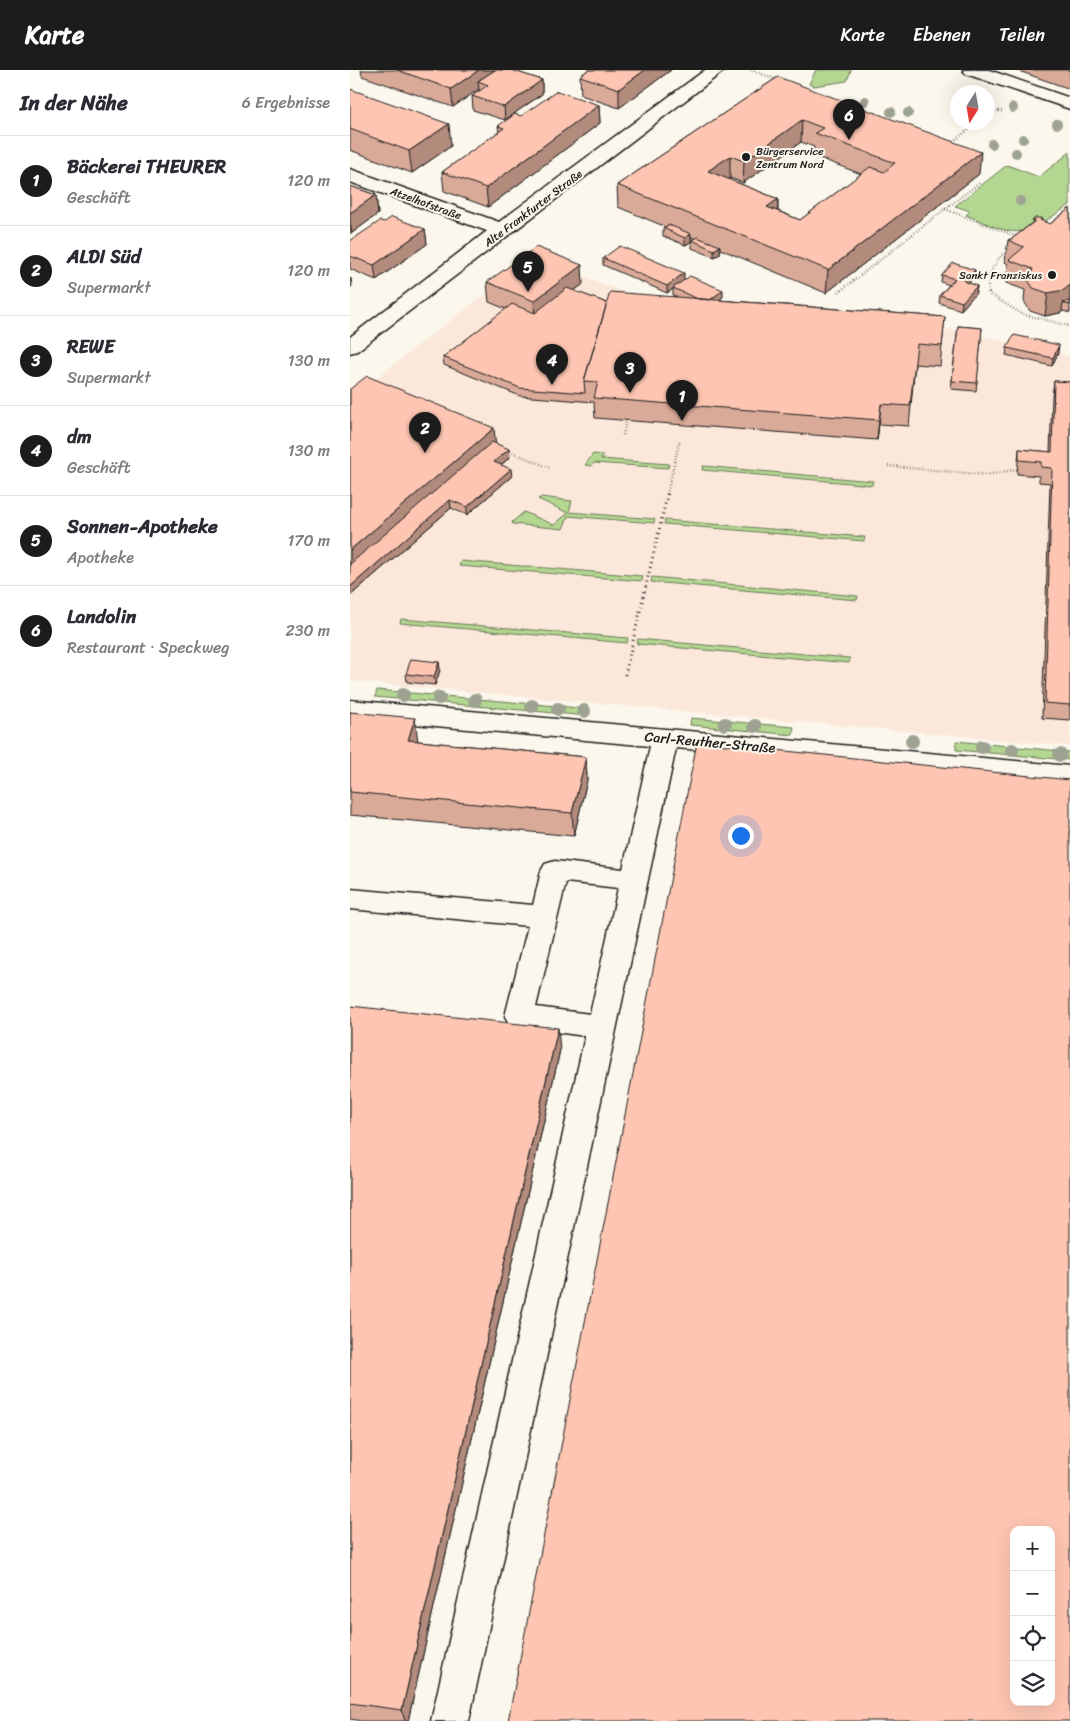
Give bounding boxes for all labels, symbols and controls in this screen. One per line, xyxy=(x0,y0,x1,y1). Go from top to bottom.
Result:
text: Karte xyxy=(25,14,84,56)
text: Karte xyxy=(841,19,885,51)
text: Ebenen xyxy=(913,19,971,51)
text: Teilen xyxy=(999,19,1045,51)
text: In der Nähe xyxy=(20,84,128,122)
north arrow xyxy=(950,85,995,130)
text: 6 Ergebnisse xyxy=(242,88,330,117)
pin: 6 xyxy=(833,99,865,140)
place label: Bürgerservice Zentrum Nord xyxy=(756,142,825,174)
text: Bäckerei THEURER xyxy=(67,150,226,183)
marker: Bürgerservice Zentrum Nord xyxy=(740,151,752,163)
street label: Alte Frankfurter Straße xyxy=(479,165,587,252)
text: 1 xyxy=(33,166,39,195)
text: 120 m xyxy=(287,166,330,195)
street label: Atzelhofstraße xyxy=(387,181,465,225)
text: Geschäft xyxy=(67,183,130,212)
text: ALDI Süd xyxy=(67,240,141,273)
pin: 5 xyxy=(512,251,544,292)
text: 2 xyxy=(31,256,41,285)
text: 120 m xyxy=(287,256,330,285)
place label: Sankt Franziskus xyxy=(959,266,1042,285)
marker: Sankt Franziskus xyxy=(1046,269,1058,281)
text: Supermarkt xyxy=(67,273,151,302)
text: REWE xyxy=(67,330,115,363)
pin: 4 xyxy=(536,344,568,385)
text: 3 xyxy=(32,346,40,375)
text: 130 m xyxy=(288,346,330,375)
pin: 3 xyxy=(614,352,646,393)
text: Supermarkt xyxy=(67,363,151,392)
pin: 1 xyxy=(666,380,698,421)
pin: 2 xyxy=(409,412,441,453)
text: dm xyxy=(67,420,92,453)
text: 4 xyxy=(31,436,41,465)
text: 130 m xyxy=(288,436,330,465)
text: Geschäft xyxy=(67,453,130,482)
text: Sonnen-Apotheke xyxy=(67,510,218,543)
text: 5 xyxy=(31,526,41,555)
text: 170 m xyxy=(287,526,330,555)
text: Apotheke xyxy=(67,543,134,572)
text: Landolin xyxy=(67,600,136,633)
text: 6 xyxy=(31,616,41,645)
text: 230 m xyxy=(285,616,330,645)
text: Restaurant · Speckweg xyxy=(67,633,229,662)
street label: Carl-Reuther-Straße xyxy=(644,724,777,761)
your location xyxy=(728,823,754,849)
map controls xyxy=(1010,1526,1055,1706)
button: + xyxy=(1010,1526,1055,1571)
button: − xyxy=(1010,1571,1055,1616)
button: locate xyxy=(1010,1616,1055,1661)
button: layers xyxy=(1010,1661,1055,1706)

